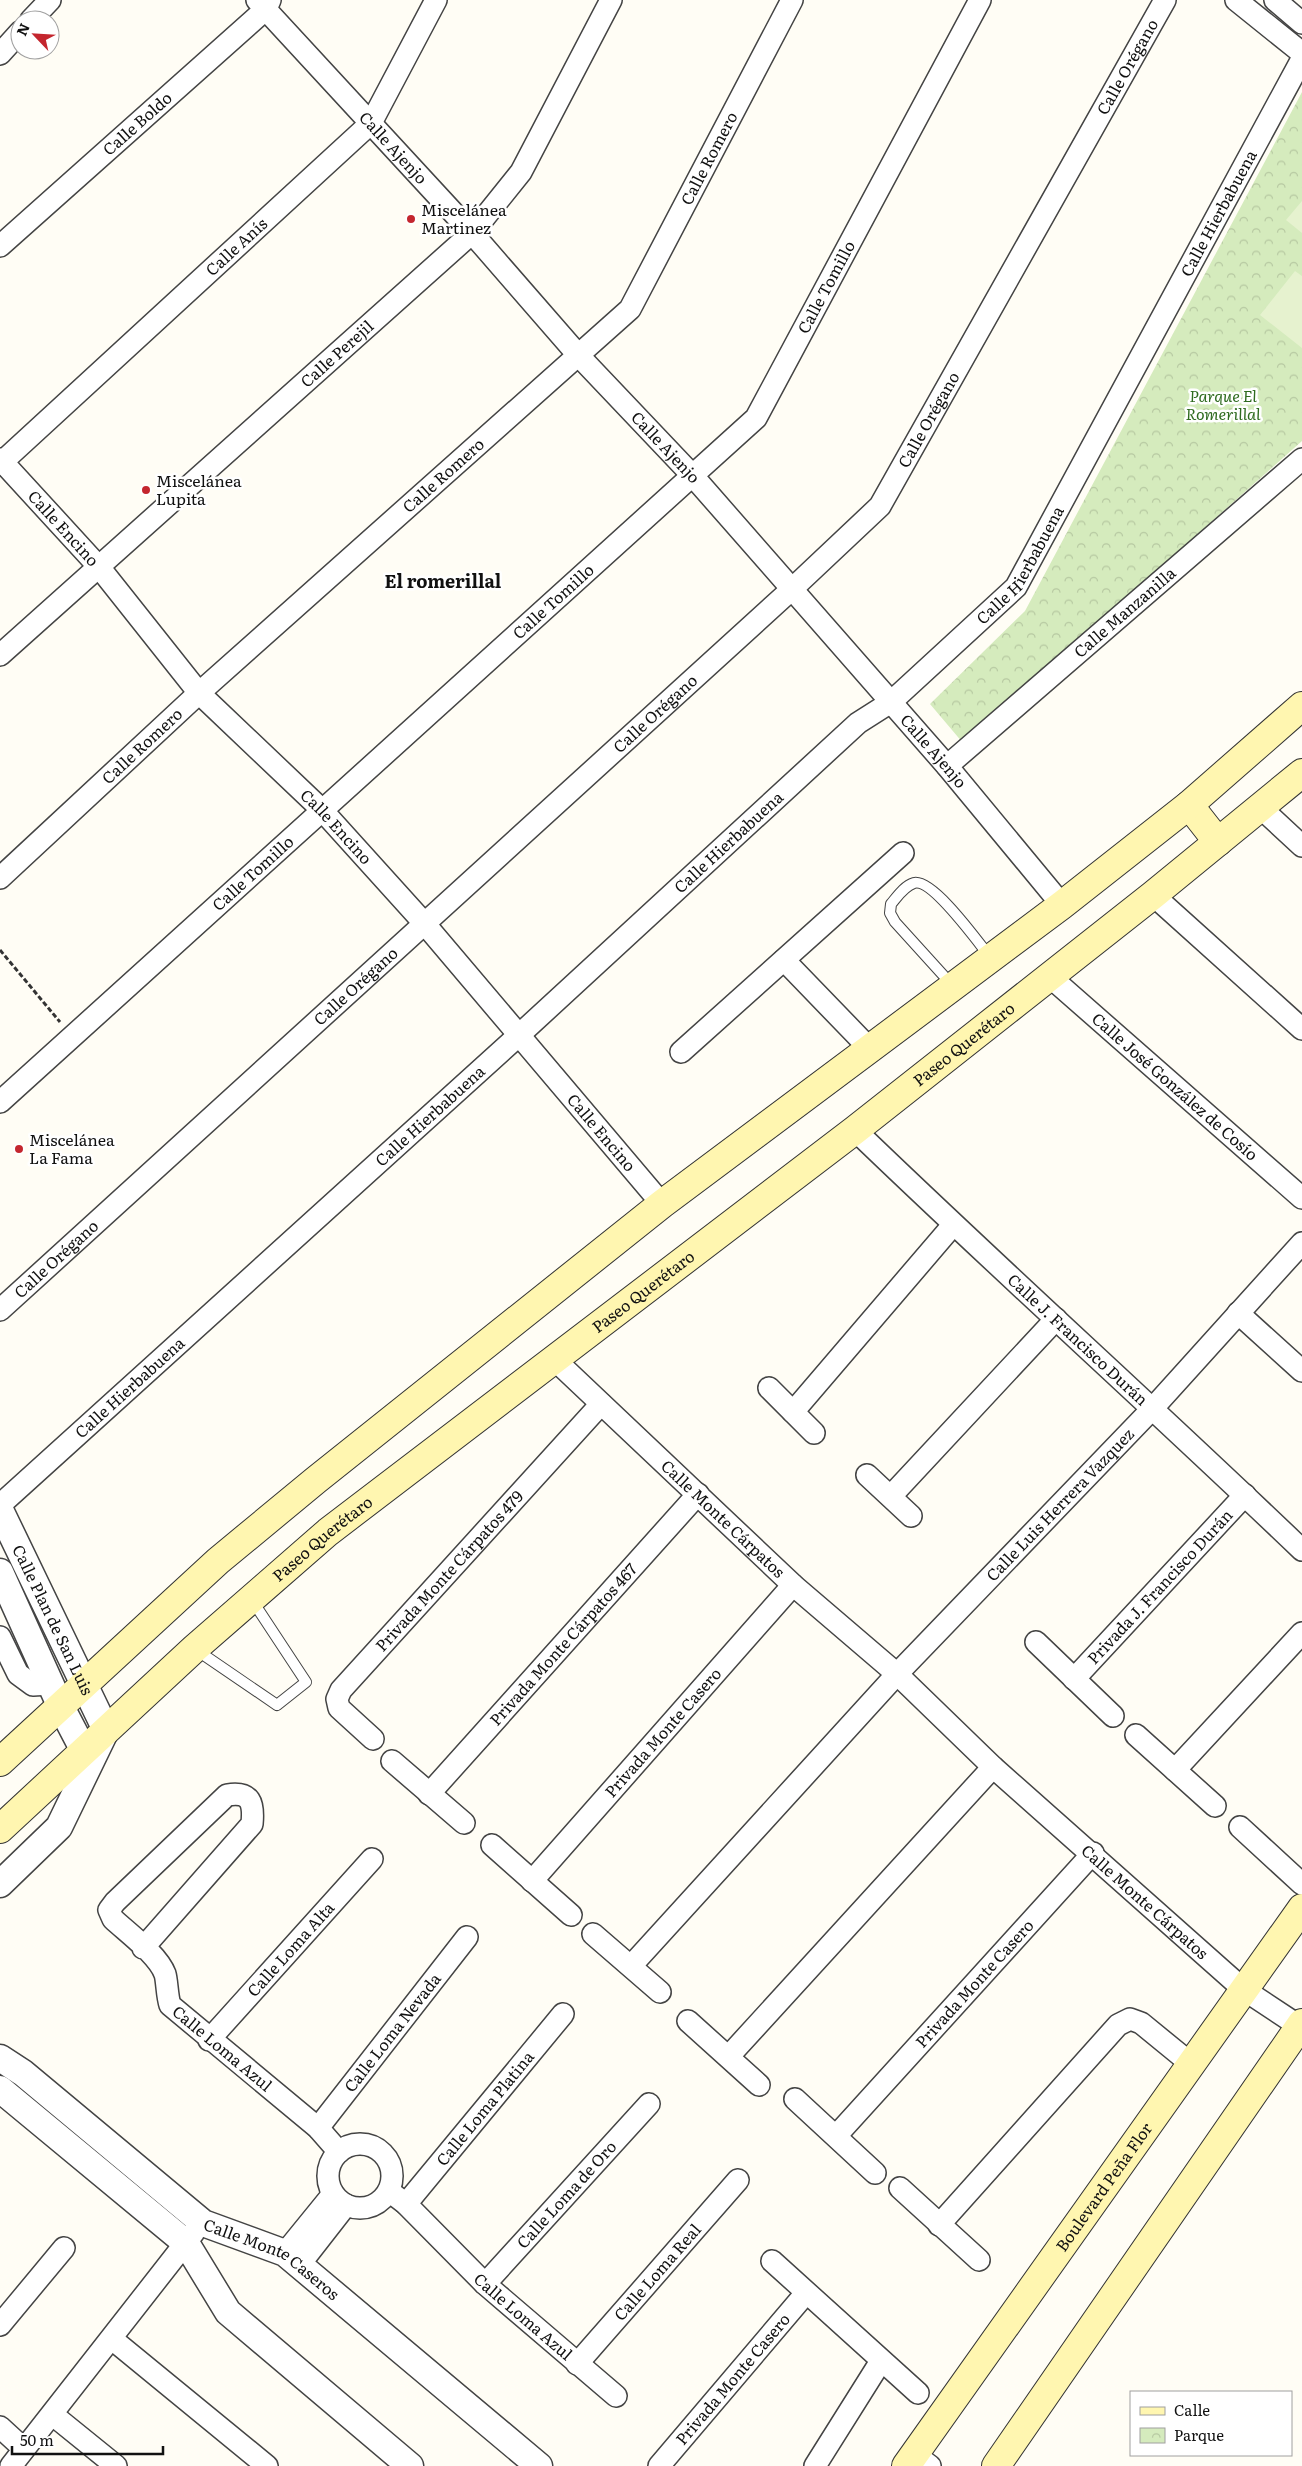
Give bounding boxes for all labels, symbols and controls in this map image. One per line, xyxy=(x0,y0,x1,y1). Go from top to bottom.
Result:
north arrow xyxy=(10,10,60,60)
street label: Calle Orégano xyxy=(1090,14,1163,119)
text: N xyxy=(11,19,34,39)
street label: Calle Boldo xyxy=(97,85,177,160)
street label: Calle Ajenjo xyxy=(354,105,434,189)
street label: Calle Romero xyxy=(674,107,742,209)
street label: Calle Hierbabuena xyxy=(1173,145,1262,280)
place label: Miscelánea Martinez xyxy=(421,197,507,239)
street label: Calle Anís xyxy=(199,211,272,281)
marker: Miscelánea Martinez xyxy=(405,213,417,225)
street label: Calle Tomillo xyxy=(790,236,860,337)
street label: Calle Perejil xyxy=(294,314,378,392)
street label: Calle Orégano xyxy=(891,367,964,472)
park label: Parque El Romerillal xyxy=(1185,383,1261,425)
street label: Calle Ajenjo xyxy=(626,405,707,488)
street label: Calle Romero xyxy=(396,431,489,518)
place label: Miscelánea Lupita xyxy=(156,468,242,510)
street label: Calle Encino xyxy=(23,484,105,571)
marker: Miscelánea Lupita xyxy=(140,484,152,496)
street label: Calle Hierbabuena xyxy=(970,501,1069,629)
street label: Calle Tomillo xyxy=(506,557,599,644)
street label: Calle Manzanilla xyxy=(1068,560,1181,662)
district label: El romerillal xyxy=(385,567,502,594)
street label: Calle Orégano xyxy=(607,668,702,758)
street label: Calle Romero xyxy=(96,701,187,789)
street label: Calle Ajenjo xyxy=(895,708,973,793)
street label: Calle Encino xyxy=(296,783,378,869)
street label: Calle Hierbabuena xyxy=(668,785,788,898)
street label: Calle Tomillo xyxy=(206,829,298,916)
street label: Calle Orégano xyxy=(307,941,403,1030)
street label: Paseo Querétaro xyxy=(907,996,1019,1091)
street label: Calle José González de Cosío xyxy=(1087,1006,1264,1165)
street label: Calle Hierbabuena xyxy=(369,1059,490,1171)
street label: Calle Encino xyxy=(562,1088,642,1176)
place label: Miscelánea La Fama xyxy=(29,1127,115,1169)
marker: Miscelánea La Fama xyxy=(13,1143,25,1155)
street label: Calle Orégano xyxy=(8,1213,103,1303)
street label: Paseo Querétaro xyxy=(586,1244,699,1338)
street label: Calle J. Francisco Durán xyxy=(1003,1267,1155,1411)
street label: Calle Hierbabuena xyxy=(69,1330,190,1443)
street label: Calle Luis Herrera Vazquez xyxy=(980,1422,1139,1586)
street label: Calle Monte Cárpatos xyxy=(656,1453,791,1583)
street label: Privada Monte Cárpatos 479 xyxy=(369,1484,528,1656)
street label: Paseo Querétaro xyxy=(266,1489,377,1587)
street label: Privada J. Francisco Durán xyxy=(1081,1503,1238,1669)
street label: Calle Plan de San Luis xyxy=(7,1540,100,1699)
street label: Privada Monte Cárpatos 467 xyxy=(483,1557,642,1730)
street label: Privada Monte Casero xyxy=(598,1662,726,1802)
street label: Calle Monte Cárpatos xyxy=(1077,1838,1214,1964)
street label: Calle Loma Alta xyxy=(241,1896,339,2001)
street label: Privada Monte Casero xyxy=(909,1913,1038,2052)
street label: Calle Loma Nevada xyxy=(337,1967,446,2097)
street label: Calle Loma Azul xyxy=(168,1999,278,2096)
street label: Calle Loma Platina xyxy=(430,2045,539,2170)
street label: Boulevard Peña Flor xyxy=(1049,2117,1157,2256)
street label: Calle Loma de Oro xyxy=(510,2135,621,2253)
street label: Calle Monte Caseros xyxy=(201,2211,345,2305)
street label: Calle Loma Real xyxy=(607,2218,706,2325)
street label: Calle Loma Azul xyxy=(469,2267,579,2365)
street label: Privada Monte Casero xyxy=(669,2307,795,2450)
legend xyxy=(1130,2391,1292,2456)
text: Calle xyxy=(1174,2398,1210,2421)
text: Parque xyxy=(1174,2423,1224,2446)
scale bar xyxy=(12,2424,164,2456)
text: 50 m xyxy=(20,2428,54,2451)

